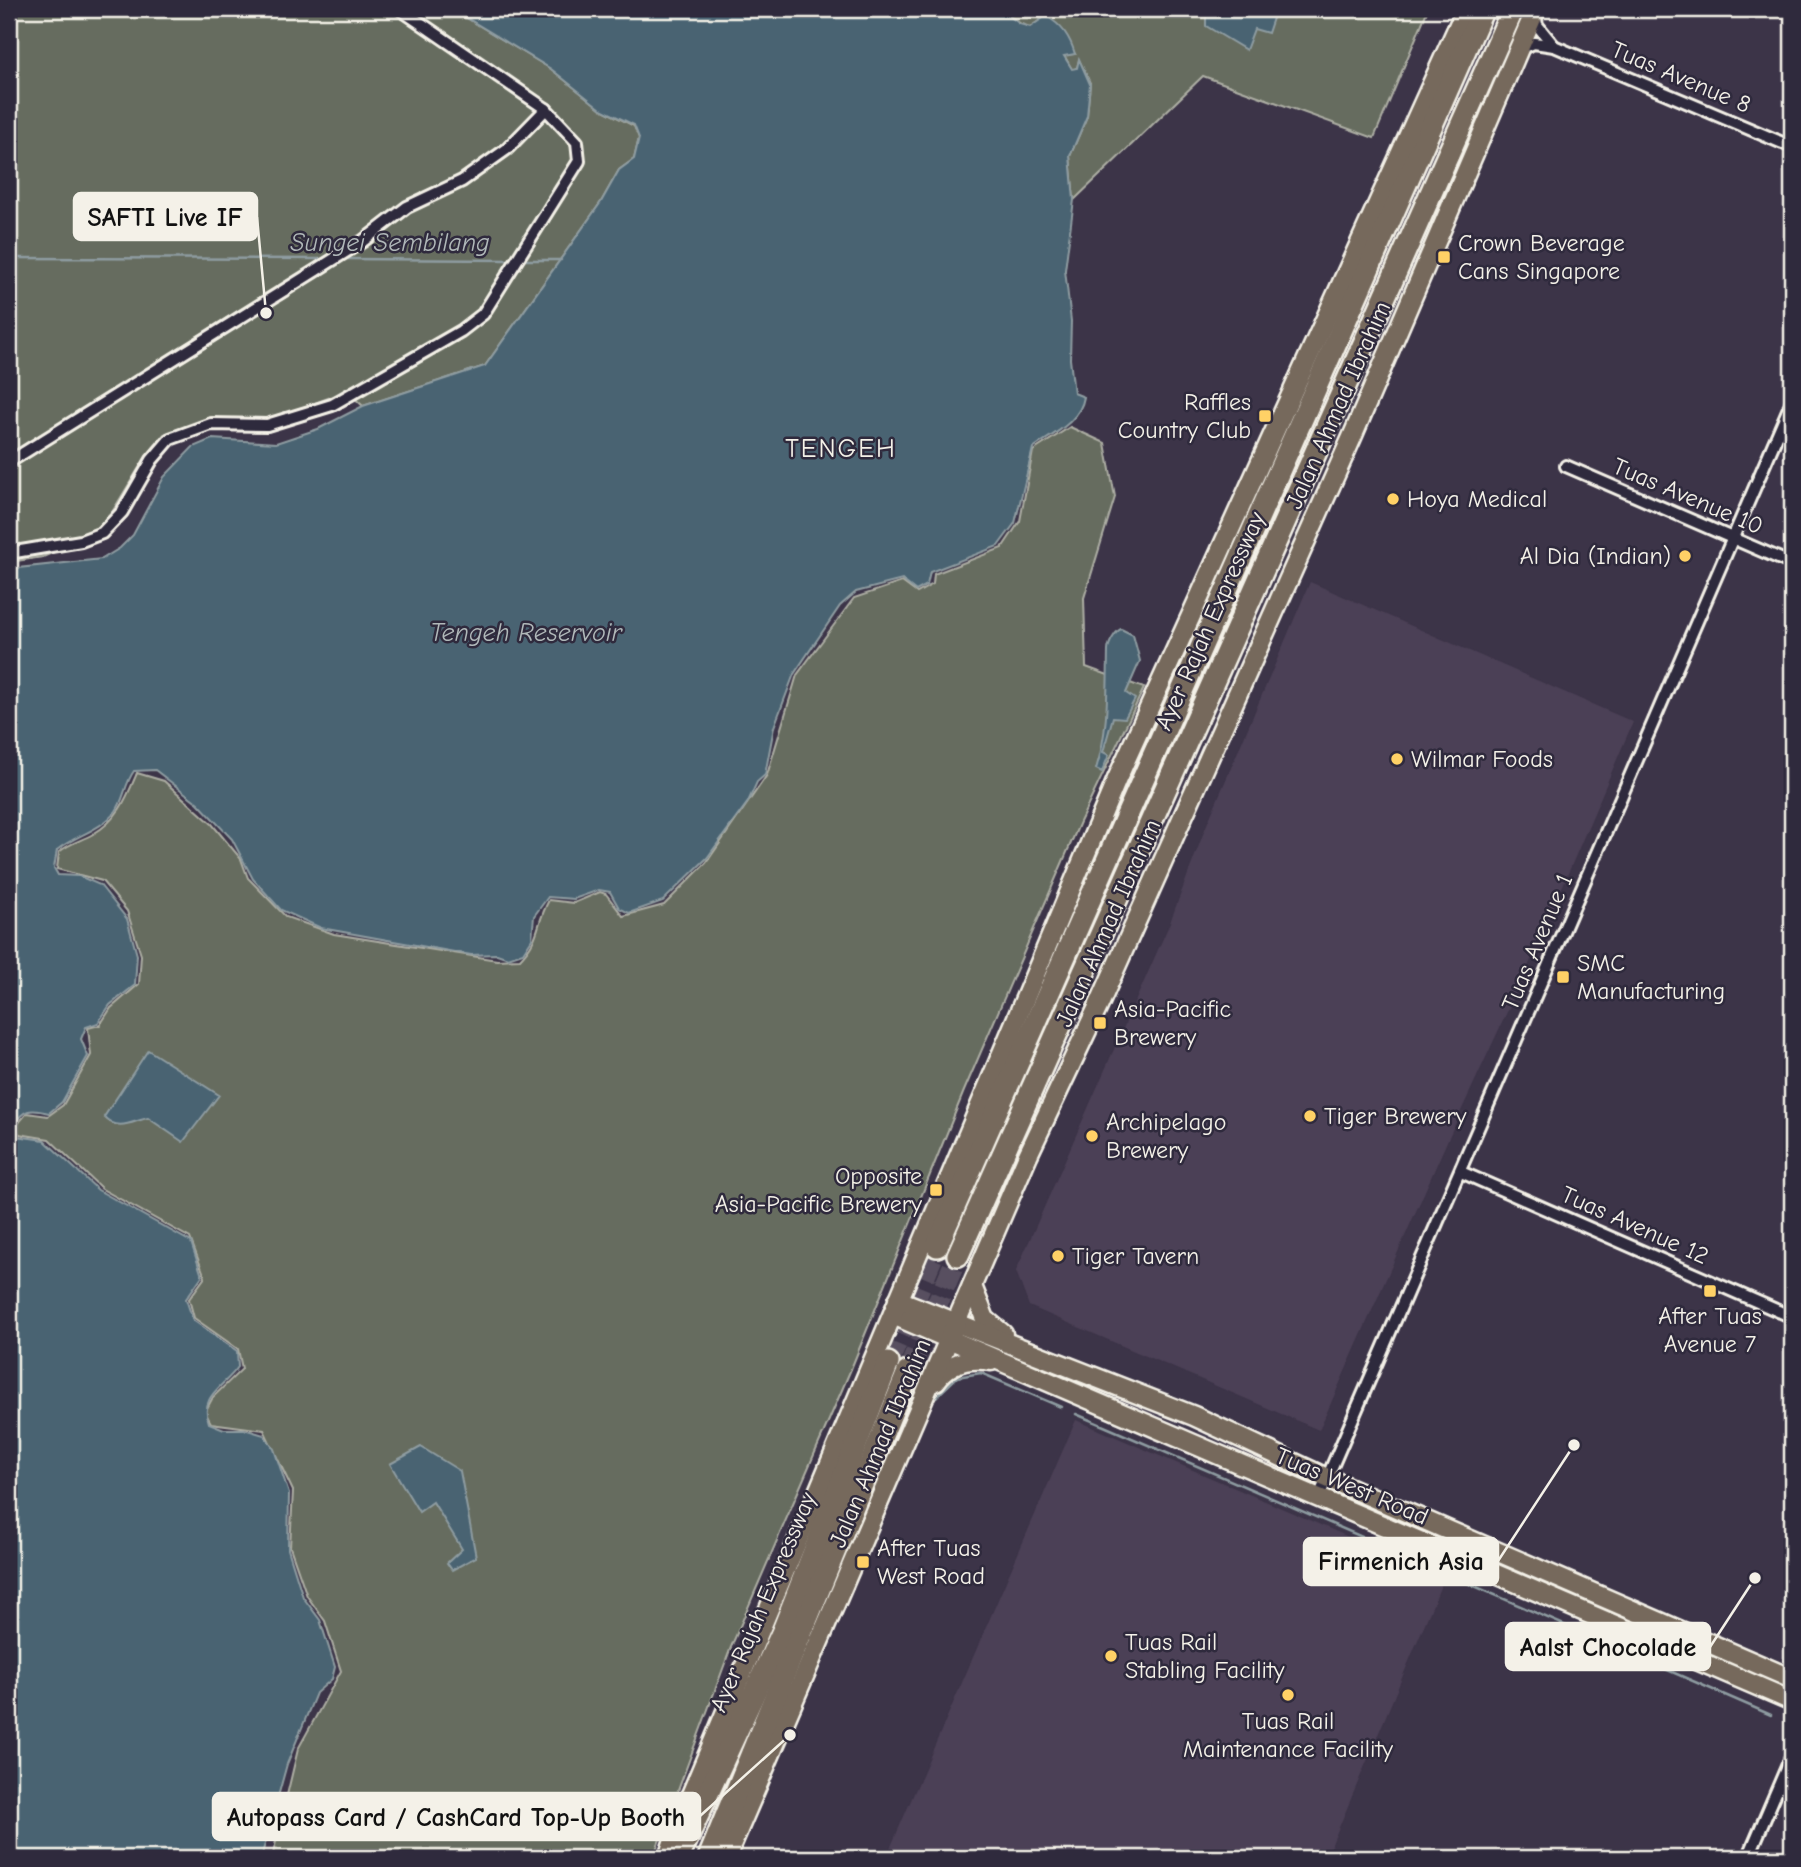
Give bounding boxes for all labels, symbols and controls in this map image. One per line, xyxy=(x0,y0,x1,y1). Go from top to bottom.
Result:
street label: Tuas Avenue 8 xyxy=(1607,35,1755,119)
callout: SAFTI Live IF xyxy=(74,193,257,240)
text: SAFTI Live IF xyxy=(88,203,243,233)
water label: Sungei Sembilang xyxy=(290,228,490,258)
place label: Crown Beverage Cans Singapore xyxy=(1458,229,1625,285)
marker: Crown Beverage Cans Singapore xyxy=(1436,249,1452,265)
street label: Jalan Ahmad Ibrahim xyxy=(1280,297,1396,513)
place label: Raffles Country Club xyxy=(1118,388,1251,444)
marker: Raffles Country Club xyxy=(1257,408,1273,424)
district label: TENGEH xyxy=(785,434,897,464)
street label: Tuas Avenue 10 xyxy=(1609,452,1767,540)
place label: Hoya Medical xyxy=(1407,485,1547,513)
marker: Hoya Medical xyxy=(1385,491,1401,507)
street label: Ayer Rajah Expressway xyxy=(1149,507,1271,734)
place label: Al Dia (Indian) xyxy=(1520,542,1671,570)
marker: Al Dia (Indian) xyxy=(1677,548,1693,564)
water label: Tengeh Reservoir xyxy=(430,618,624,648)
place label: Wilmar Foods xyxy=(1411,745,1553,773)
marker: Wilmar Foods xyxy=(1389,751,1405,767)
street label: Jalan Ahmad Ibrahim xyxy=(1050,815,1166,1031)
street label: Tuas Avenue 1 xyxy=(1496,869,1578,1015)
place label: SMC Manufacturing xyxy=(1577,949,1725,1005)
marker: SMC Manufacturing xyxy=(1555,969,1571,985)
place label: Asia-Pacific Brewery xyxy=(1114,995,1231,1051)
marker: Asia-Pacific Brewery xyxy=(1092,1015,1108,1031)
place label: Tiger Brewery xyxy=(1324,1102,1467,1130)
place label: Archipelago Brewery xyxy=(1106,1108,1226,1164)
marker: Tiger Brewery xyxy=(1302,1108,1318,1124)
marker: Archipelago Brewery xyxy=(1084,1128,1100,1144)
place label: Opposite Asia-Pacific Brewery xyxy=(715,1162,922,1218)
street label: Tuas Avenue 12 xyxy=(1557,1180,1713,1270)
marker: Opposite Asia-Pacific Brewery xyxy=(928,1182,944,1198)
place label: Tiger Tavern xyxy=(1072,1242,1199,1270)
marker: Tiger Tavern xyxy=(1050,1248,1066,1264)
marker: After Tuas Avenue 7 xyxy=(1702,1283,1718,1299)
place label: After Tuas Avenue 7 xyxy=(1658,1302,1762,1358)
street label: Jalan Ahmad Ibrahim xyxy=(823,1334,937,1552)
street label: Tuas West Road xyxy=(1271,1441,1433,1531)
street label: Ayer Rajah Expressway xyxy=(704,1488,822,1716)
place label: After Tuas West Road xyxy=(877,1534,985,1590)
callout: Firmenich Asia xyxy=(1304,1538,1498,1585)
text: Firmenich Asia xyxy=(1318,1547,1484,1577)
marker: After Tuas West Road xyxy=(855,1554,871,1570)
callout: Aalst Chocolade xyxy=(1506,1623,1710,1670)
place label: Tuas Rail Stabling Facility xyxy=(1125,1628,1285,1684)
text: Aalst Chocolade xyxy=(1520,1633,1697,1663)
marker: Tuas Rail Stabling Facility xyxy=(1103,1648,1119,1664)
marker: Tuas Rail Maintenance Facility xyxy=(1280,1687,1296,1703)
place label: Tuas Rail Maintenance Facility xyxy=(1183,1707,1393,1763)
callout: Autopass Card / CashCard Top-Up Booth xyxy=(213,1793,700,1840)
text: Autopass Card / CashCard Top-Up Booth xyxy=(227,1803,685,1833)

